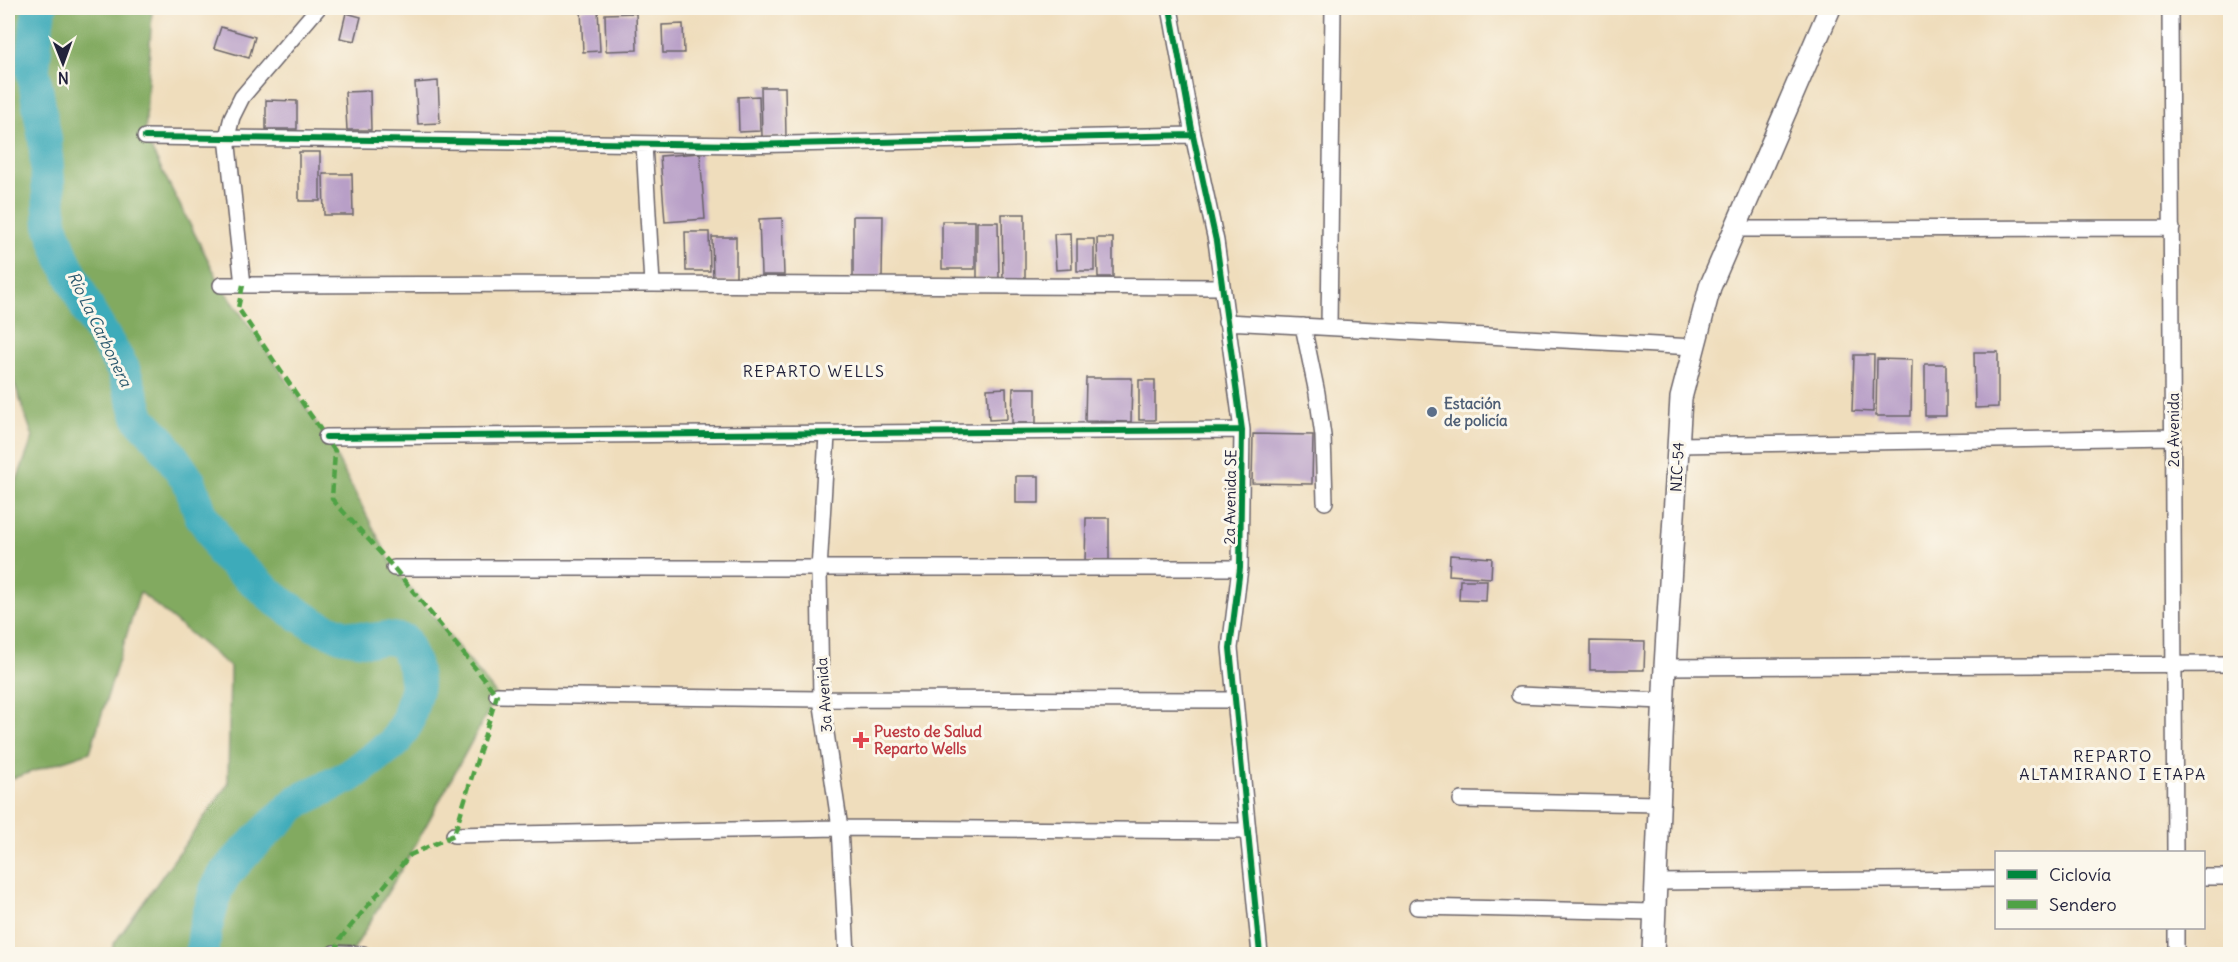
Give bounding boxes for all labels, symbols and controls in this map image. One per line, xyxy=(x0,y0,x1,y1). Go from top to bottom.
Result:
north arrow xyxy=(33,33,93,93)
text: N xyxy=(58,68,69,88)
water label: Río La Carbonera xyxy=(64,268,137,390)
district label: REPARTO WELLS xyxy=(743,361,885,381)
street label: 2a Avenida xyxy=(2164,392,2183,467)
place label: Estación de policía xyxy=(1444,394,1508,431)
marker: Estación de policía xyxy=(1425,405,1439,419)
street label: NIC-54 xyxy=(1666,441,1688,492)
street label: 2a Avenida SE xyxy=(1220,449,1240,545)
street label: 3a Avenida xyxy=(812,657,836,733)
place label: Puesto de Salud Reparto Wells xyxy=(874,722,982,759)
marker: Puesto de Salud Reparto Wells xyxy=(852,731,870,749)
district label: REPARTO ALTAMIRANO I ETAPA xyxy=(2019,746,2207,784)
legend xyxy=(1995,851,2205,929)
text: Ciclovía xyxy=(2049,863,2111,886)
text: Sendero xyxy=(2049,893,2117,916)

